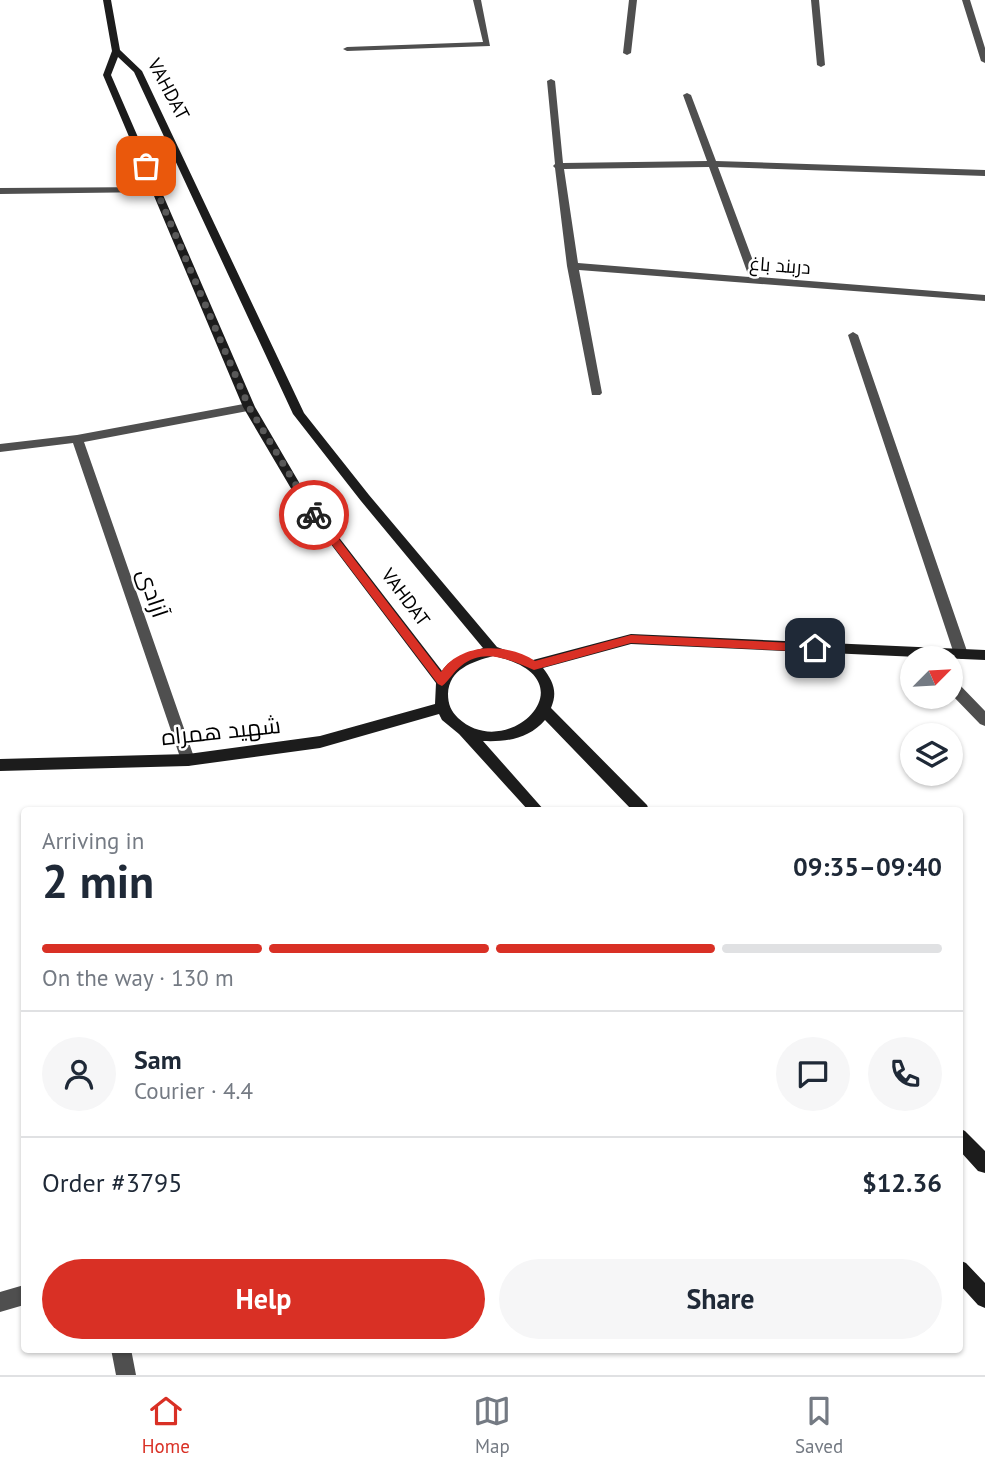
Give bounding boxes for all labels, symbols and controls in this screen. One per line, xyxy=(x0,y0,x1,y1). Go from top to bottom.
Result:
street label: VAHDAT xyxy=(142,53,195,124)
pin xyxy=(116,136,176,196)
icon: bag xyxy=(127,147,165,185)
street label: دربند باغ xyxy=(748,251,811,281)
courier xyxy=(279,480,349,550)
icon: bike xyxy=(295,496,333,534)
street label: VAHDAT xyxy=(376,563,436,631)
street label: آزادی xyxy=(132,564,175,621)
pin xyxy=(785,618,845,678)
icon: home xyxy=(796,629,834,667)
north arrow xyxy=(900,646,962,709)
map controls xyxy=(900,646,963,786)
street label: شهید همراه xyxy=(160,710,282,751)
button: layers xyxy=(900,723,963,786)
text: Arriving in xyxy=(42,826,144,855)
text: 09:35–09:40 xyxy=(793,850,942,883)
text: 2 min xyxy=(42,851,154,911)
text: On the way · 130 m xyxy=(42,963,234,992)
button: person xyxy=(42,1037,116,1111)
button: chat xyxy=(776,1037,850,1111)
button: phone xyxy=(868,1037,942,1111)
text: Sam xyxy=(134,1043,182,1076)
text: Courier · 4.4 xyxy=(134,1076,253,1105)
text: Order #3795 xyxy=(42,1166,182,1199)
text: $12.36 xyxy=(862,1166,942,1199)
button: Help xyxy=(42,1259,485,1339)
button: Share xyxy=(499,1259,942,1339)
tab: Home xyxy=(142,1392,190,1458)
tab: Map xyxy=(473,1392,511,1458)
tab: Saved xyxy=(795,1392,843,1458)

